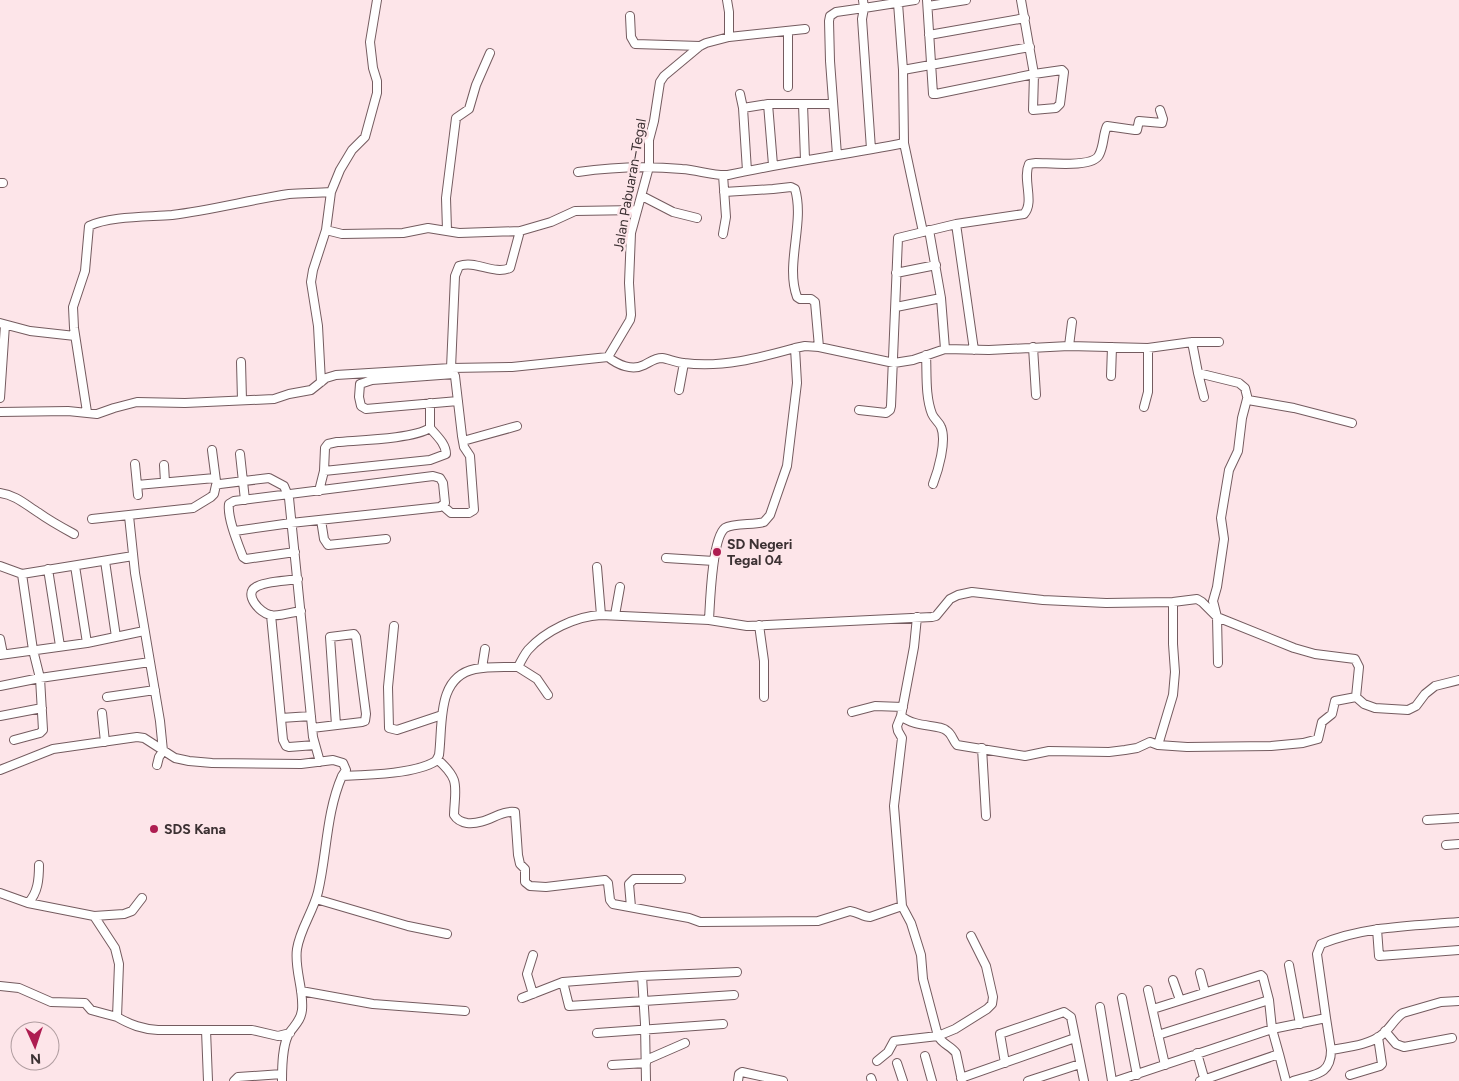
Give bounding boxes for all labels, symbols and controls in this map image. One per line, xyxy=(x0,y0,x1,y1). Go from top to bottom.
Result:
street label: Jalan Pabuaran–Tegal xyxy=(610,117,650,253)
place label: SD Negeri Tegal 04 xyxy=(727,536,792,569)
marker: SD Negeri Tegal 04 xyxy=(711,546,723,558)
place label: SDS Kana xyxy=(164,821,226,838)
marker: SDS Kana xyxy=(148,823,160,835)
north arrow xyxy=(10,1021,60,1071)
text: N xyxy=(30,1050,42,1067)

